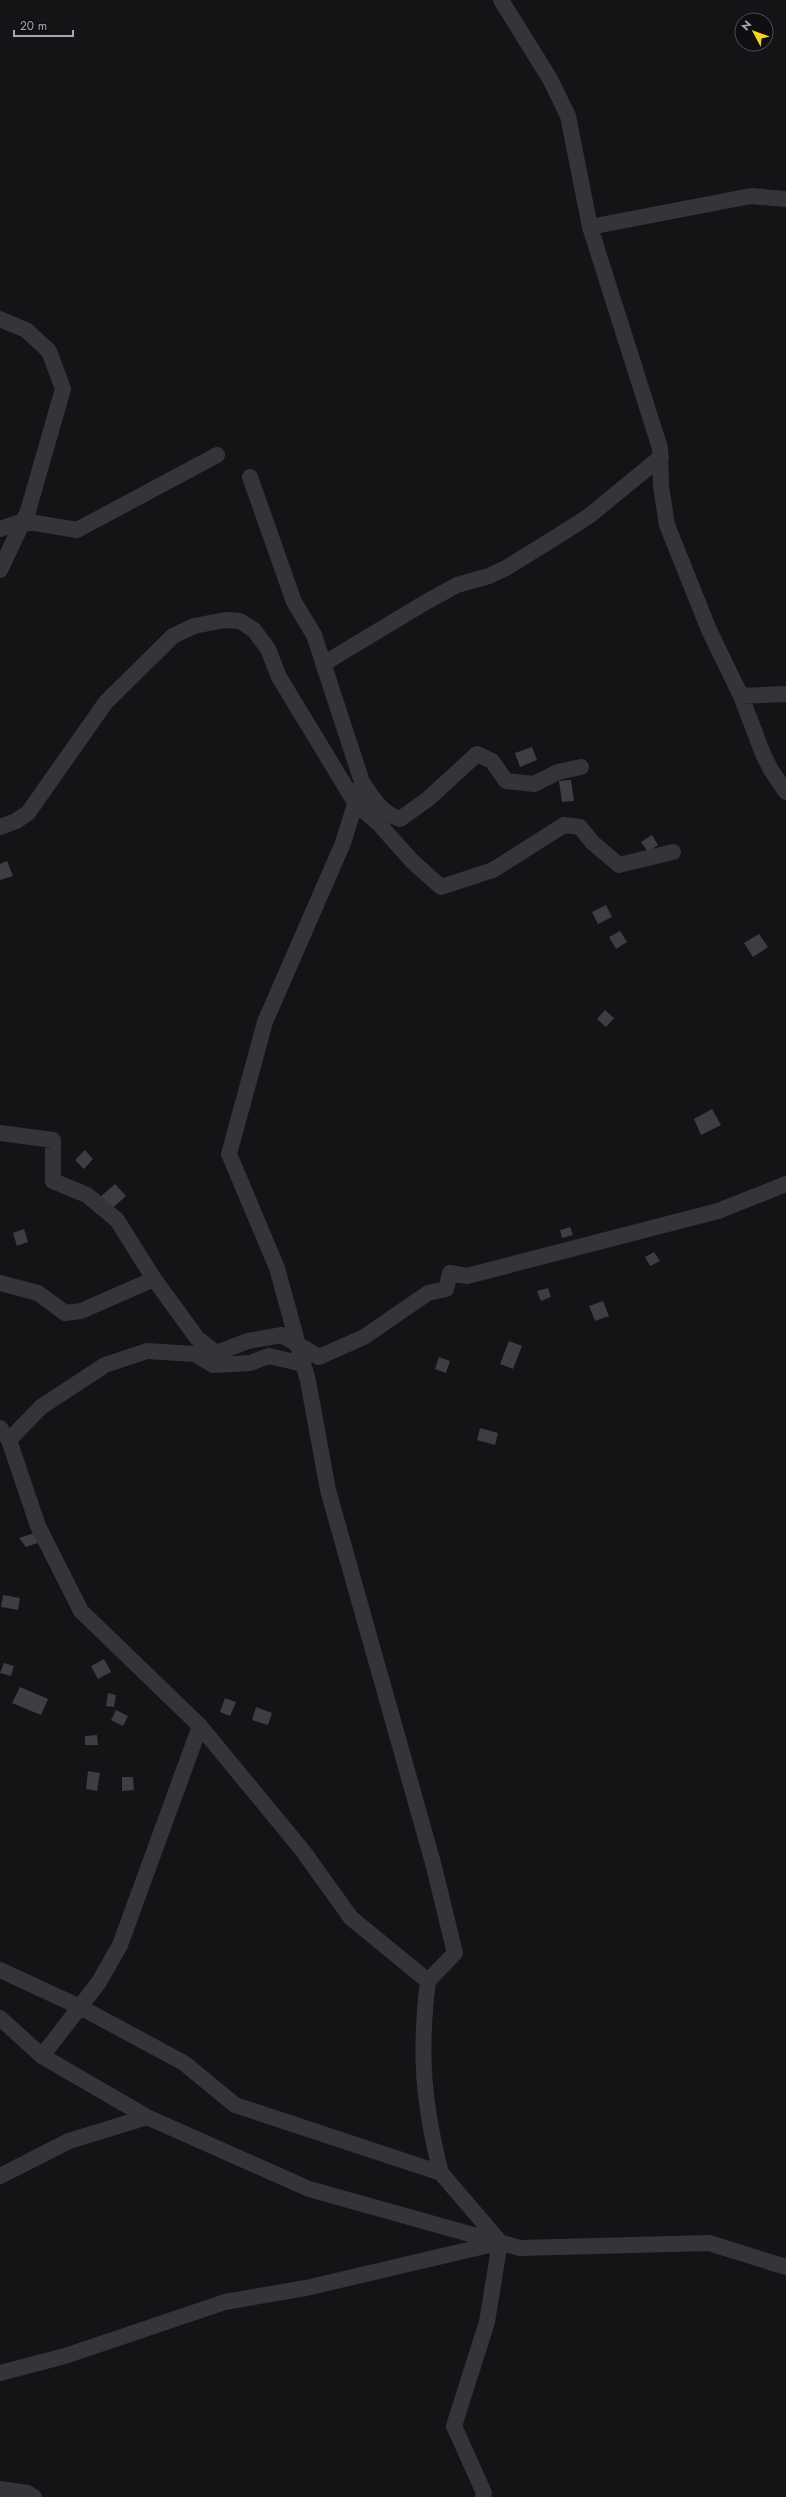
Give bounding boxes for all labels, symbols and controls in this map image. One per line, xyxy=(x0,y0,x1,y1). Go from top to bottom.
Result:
scale bar xyxy=(14,12,73,38)
north arrow xyxy=(734,12,774,52)
text: 20 m xyxy=(20,17,47,35)
text: N xyxy=(738,17,755,34)

